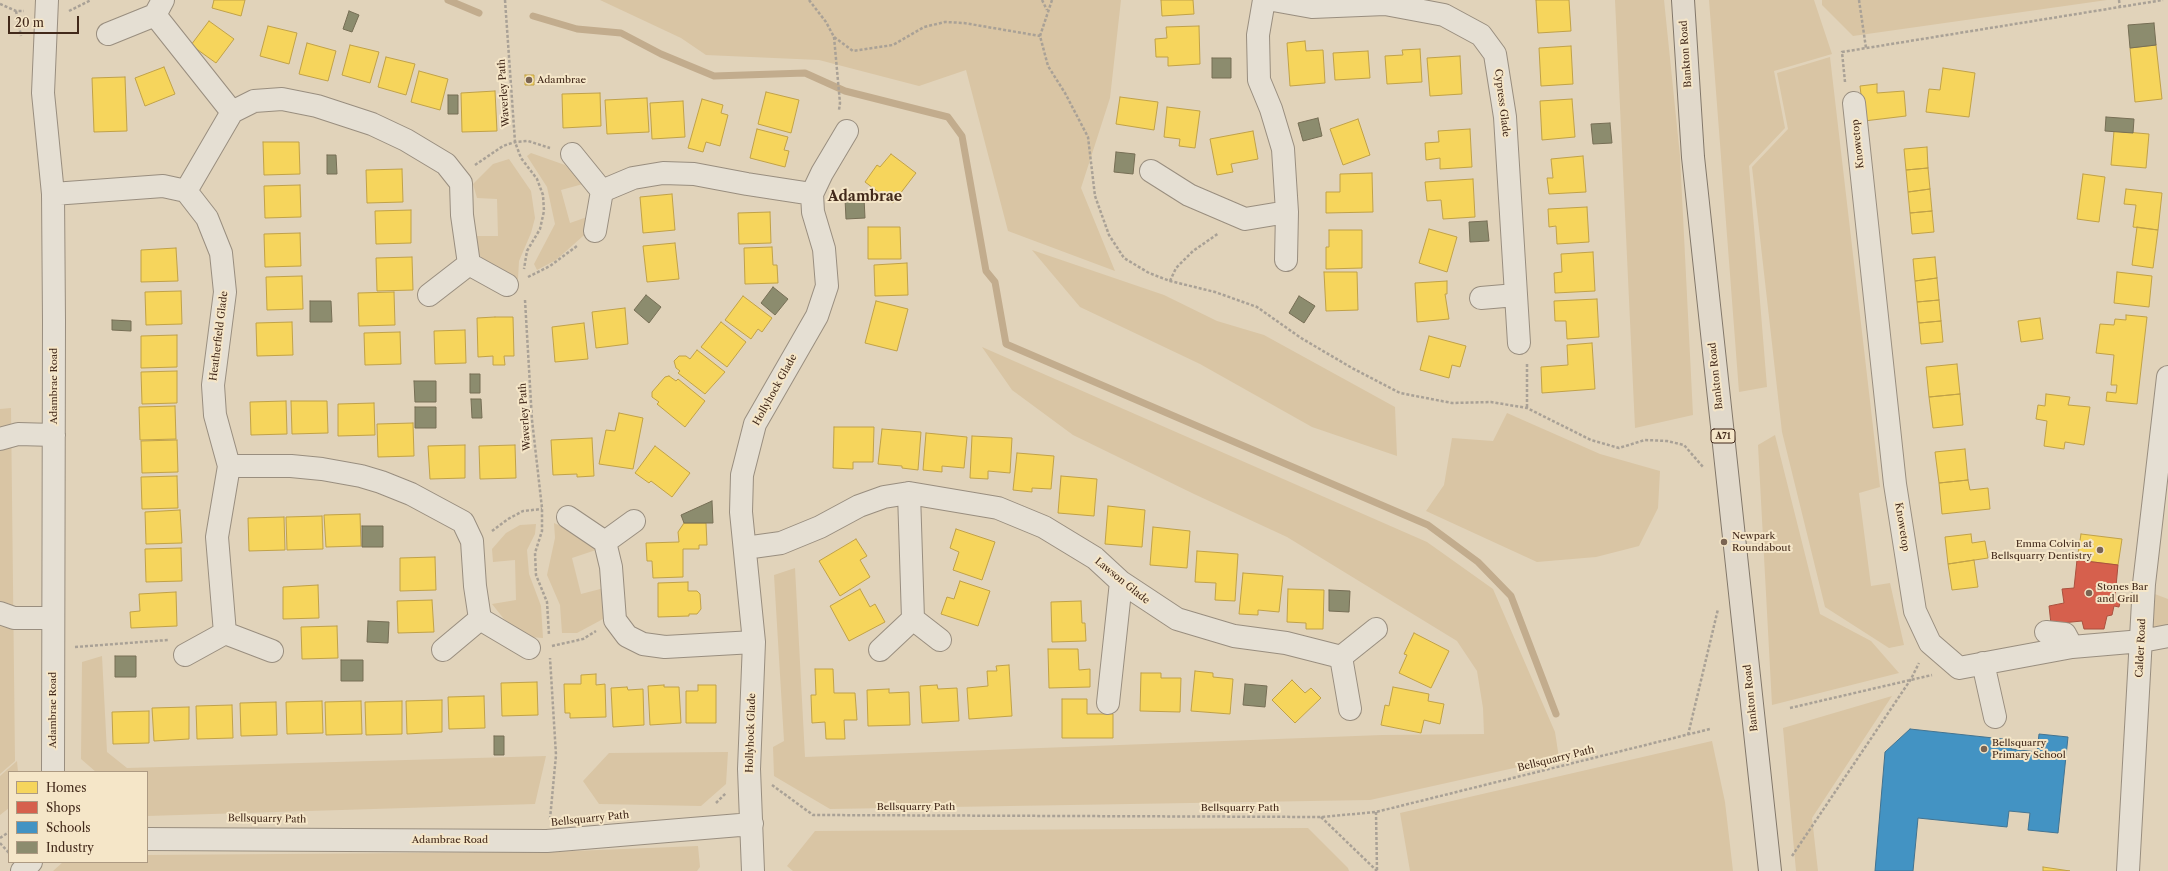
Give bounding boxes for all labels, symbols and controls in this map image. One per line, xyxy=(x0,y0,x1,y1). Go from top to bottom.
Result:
scale bar xyxy=(10,8,81,34)
text: 20 m xyxy=(15,15,44,30)
street label: Bankton Road xyxy=(1678,20,1694,88)
street label: Waverley Path xyxy=(496,59,512,127)
street label: Cypress Glade xyxy=(1492,68,1512,138)
place label: Adambrae xyxy=(537,74,586,86)
marker: Adambrae xyxy=(524,75,534,85)
street label: Knowetop xyxy=(1849,119,1867,169)
district label: Adambrae xyxy=(828,189,902,205)
street label: Heatherfield Glade xyxy=(208,290,230,382)
street label: Bankton Road xyxy=(1707,342,1725,410)
street label: Adambrae Road xyxy=(48,348,60,424)
street label: Hollyhock Glade xyxy=(750,352,800,428)
street label: Waverley Path xyxy=(517,383,533,451)
road number: A71 xyxy=(1711,429,1735,443)
street label: Knowetop xyxy=(1892,502,1912,552)
place label: Newpark Roundabout xyxy=(1732,530,1791,554)
marker: Newpark Roundabout xyxy=(1719,537,1729,547)
place label: Emma Colvin at Bellsquarry Dentistry xyxy=(1991,538,2092,562)
marker: Emma Colvin at Bellsquarry Dentistry xyxy=(2095,545,2105,555)
street label: Lawson Glade xyxy=(1092,555,1152,607)
place label: Stones Bar and Grill xyxy=(2097,581,2148,604)
marker: Stones Bar and Grill xyxy=(2084,588,2094,598)
street label: Calder Road xyxy=(2133,618,2149,678)
street label: Bankton Road xyxy=(1742,664,1760,732)
street label: Adambrae Road xyxy=(47,672,59,748)
street label: Hollyhock Glade xyxy=(744,693,758,773)
place label: Bellsquarry Primary School xyxy=(1992,737,2066,760)
street label: Bellsquarry Path xyxy=(1516,744,1596,774)
marker: Bellsquarry Primary School xyxy=(1979,744,1989,754)
legend xyxy=(8,771,148,863)
text: Homes xyxy=(46,780,86,795)
text: Shops xyxy=(46,800,81,815)
street label: Bellsquarry Path xyxy=(877,801,955,813)
street label: Bellsquarry Path xyxy=(1201,802,1279,814)
street label: Bellsquarry Path xyxy=(550,809,630,829)
street label: Bellsquarry Path xyxy=(228,812,306,826)
text: Schools xyxy=(46,820,91,835)
street label: Adambrae Road xyxy=(412,834,488,846)
text: Industry xyxy=(46,840,94,855)

